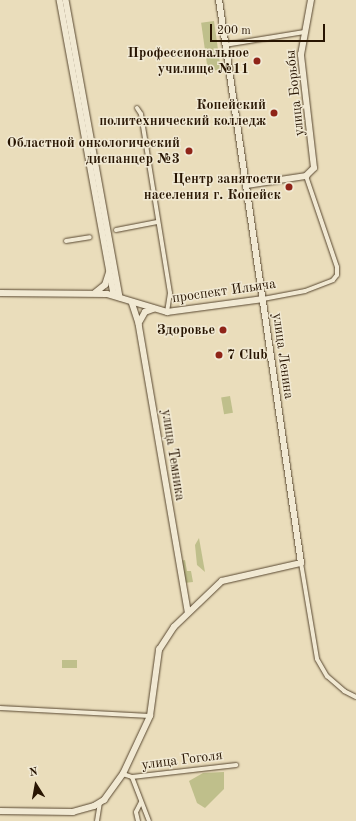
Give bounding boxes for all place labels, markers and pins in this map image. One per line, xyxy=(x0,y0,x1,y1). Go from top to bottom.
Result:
place label: Профессиональное училище №11 xyxy=(127,45,249,78)
marker: Профессиональное училище №11 xyxy=(252,56,262,66)
place label: Копейский политехнический колледж xyxy=(99,97,266,130)
marker: Копейский политехнический колледж xyxy=(269,108,279,118)
place label: Областной онкологический диспанцер №3 xyxy=(7,135,180,168)
marker: Областной онкологический диспанцер №3 xyxy=(183,145,195,157)
place label: Центр занятости населения г. Копейск xyxy=(144,171,281,204)
marker: Центр занятости населения г. Копейск xyxy=(284,182,294,192)
place label: Здоровье xyxy=(157,322,215,338)
marker: Здоровье xyxy=(218,325,228,335)
place label: 7 Club xyxy=(227,347,268,363)
marker: 7 Club xyxy=(214,350,224,360)

